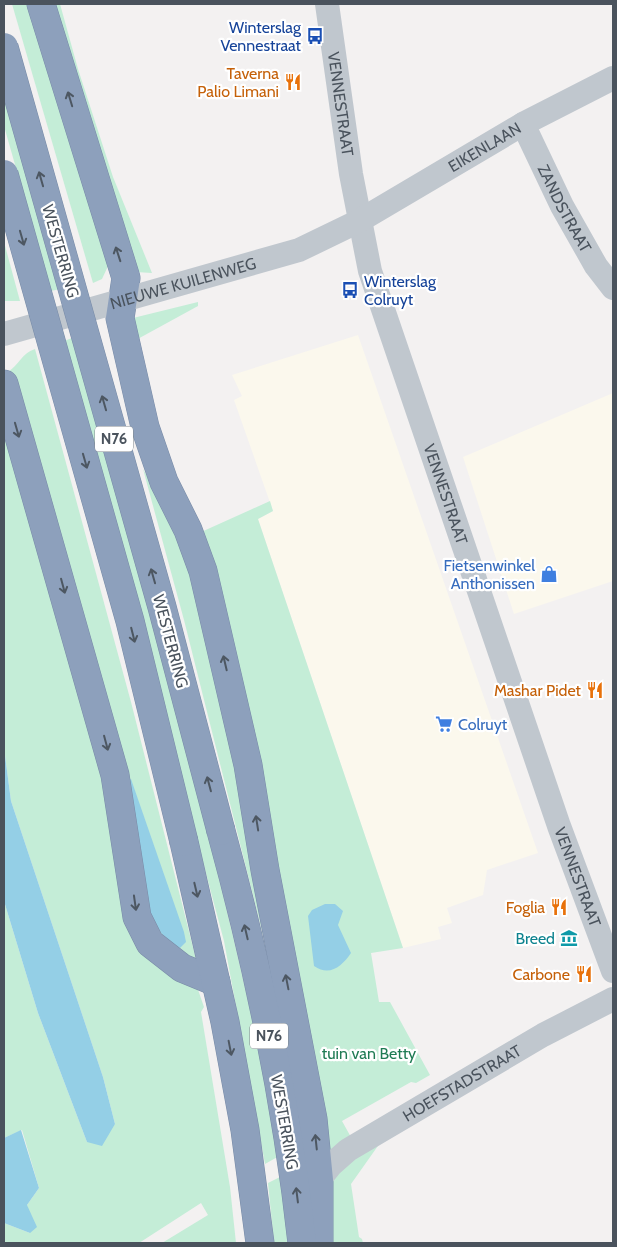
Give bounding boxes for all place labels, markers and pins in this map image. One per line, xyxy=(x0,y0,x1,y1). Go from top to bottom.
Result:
place label: Winterslag Vennestraat xyxy=(220,18,302,55)
bus stop icon: Winterslag Vennestraat xyxy=(305,26,325,46)
place label: Taverna Palio Limani xyxy=(197,64,279,101)
restaurant icon: Taverna Palio Limani xyxy=(283,72,303,92)
place label: Winterslag Colruyt xyxy=(364,272,437,309)
bus stop icon: Winterslag Colruyt xyxy=(340,280,360,300)
place label: Fietsenwinkel Anthonissen xyxy=(443,556,535,593)
shop icon: Fietsenwinkel Anthonissen xyxy=(539,564,559,584)
restaurant icon: Mashar Pidet xyxy=(585,680,605,700)
place label: Mashar Pidet xyxy=(494,681,582,700)
supermarket icon: Colruyt xyxy=(434,714,454,734)
place label: Colruyt xyxy=(458,715,508,734)
restaurant icon: Foglia xyxy=(549,897,569,917)
place label: Foglia xyxy=(506,898,545,917)
museum icon: Breed xyxy=(559,928,579,948)
place label: Breed xyxy=(515,929,555,948)
restaurant icon: Carbone xyxy=(574,964,594,984)
place label: Carbone xyxy=(513,965,570,984)

